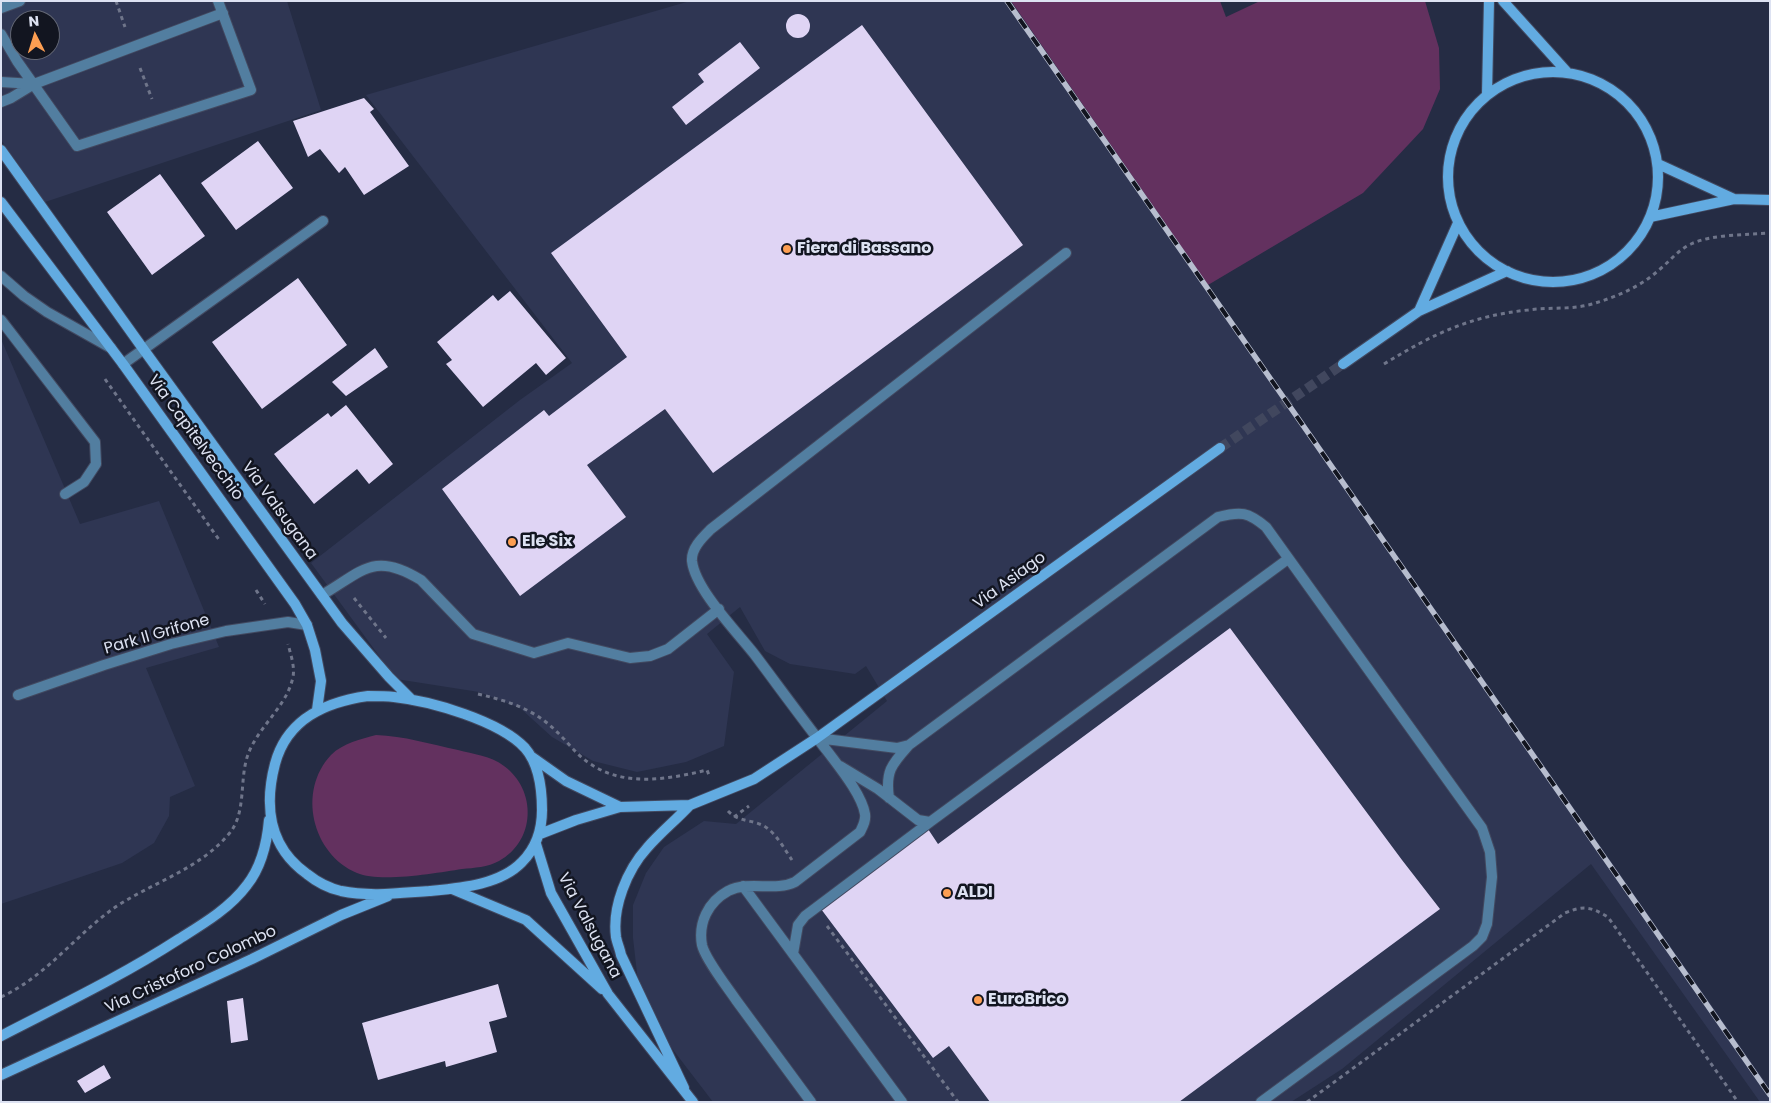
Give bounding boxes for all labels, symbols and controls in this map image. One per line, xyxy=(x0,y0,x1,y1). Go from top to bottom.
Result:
north arrow xyxy=(10,10,60,60)
text: N xyxy=(28,11,40,31)
place label: Fiera di Bassano xyxy=(797,239,932,259)
marker: Fiera di Bassano xyxy=(781,243,793,255)
street label: Via Capitelvecchio xyxy=(143,372,247,504)
street label: Via Valsugana xyxy=(237,458,321,564)
place label: Ele Six xyxy=(522,532,573,552)
marker: Ele Six xyxy=(506,536,518,548)
street label: Via Asiago xyxy=(970,548,1050,614)
street label: Park Il Grifone xyxy=(102,611,212,659)
street label: Via Valsugana xyxy=(553,870,625,982)
place label: ALDI xyxy=(957,883,993,903)
marker: ALDI xyxy=(941,887,953,899)
street label: Via Cristoforo Colombo xyxy=(102,922,280,1018)
place label: EuroBrico xyxy=(988,990,1066,1010)
marker: EuroBrico xyxy=(972,994,984,1006)

